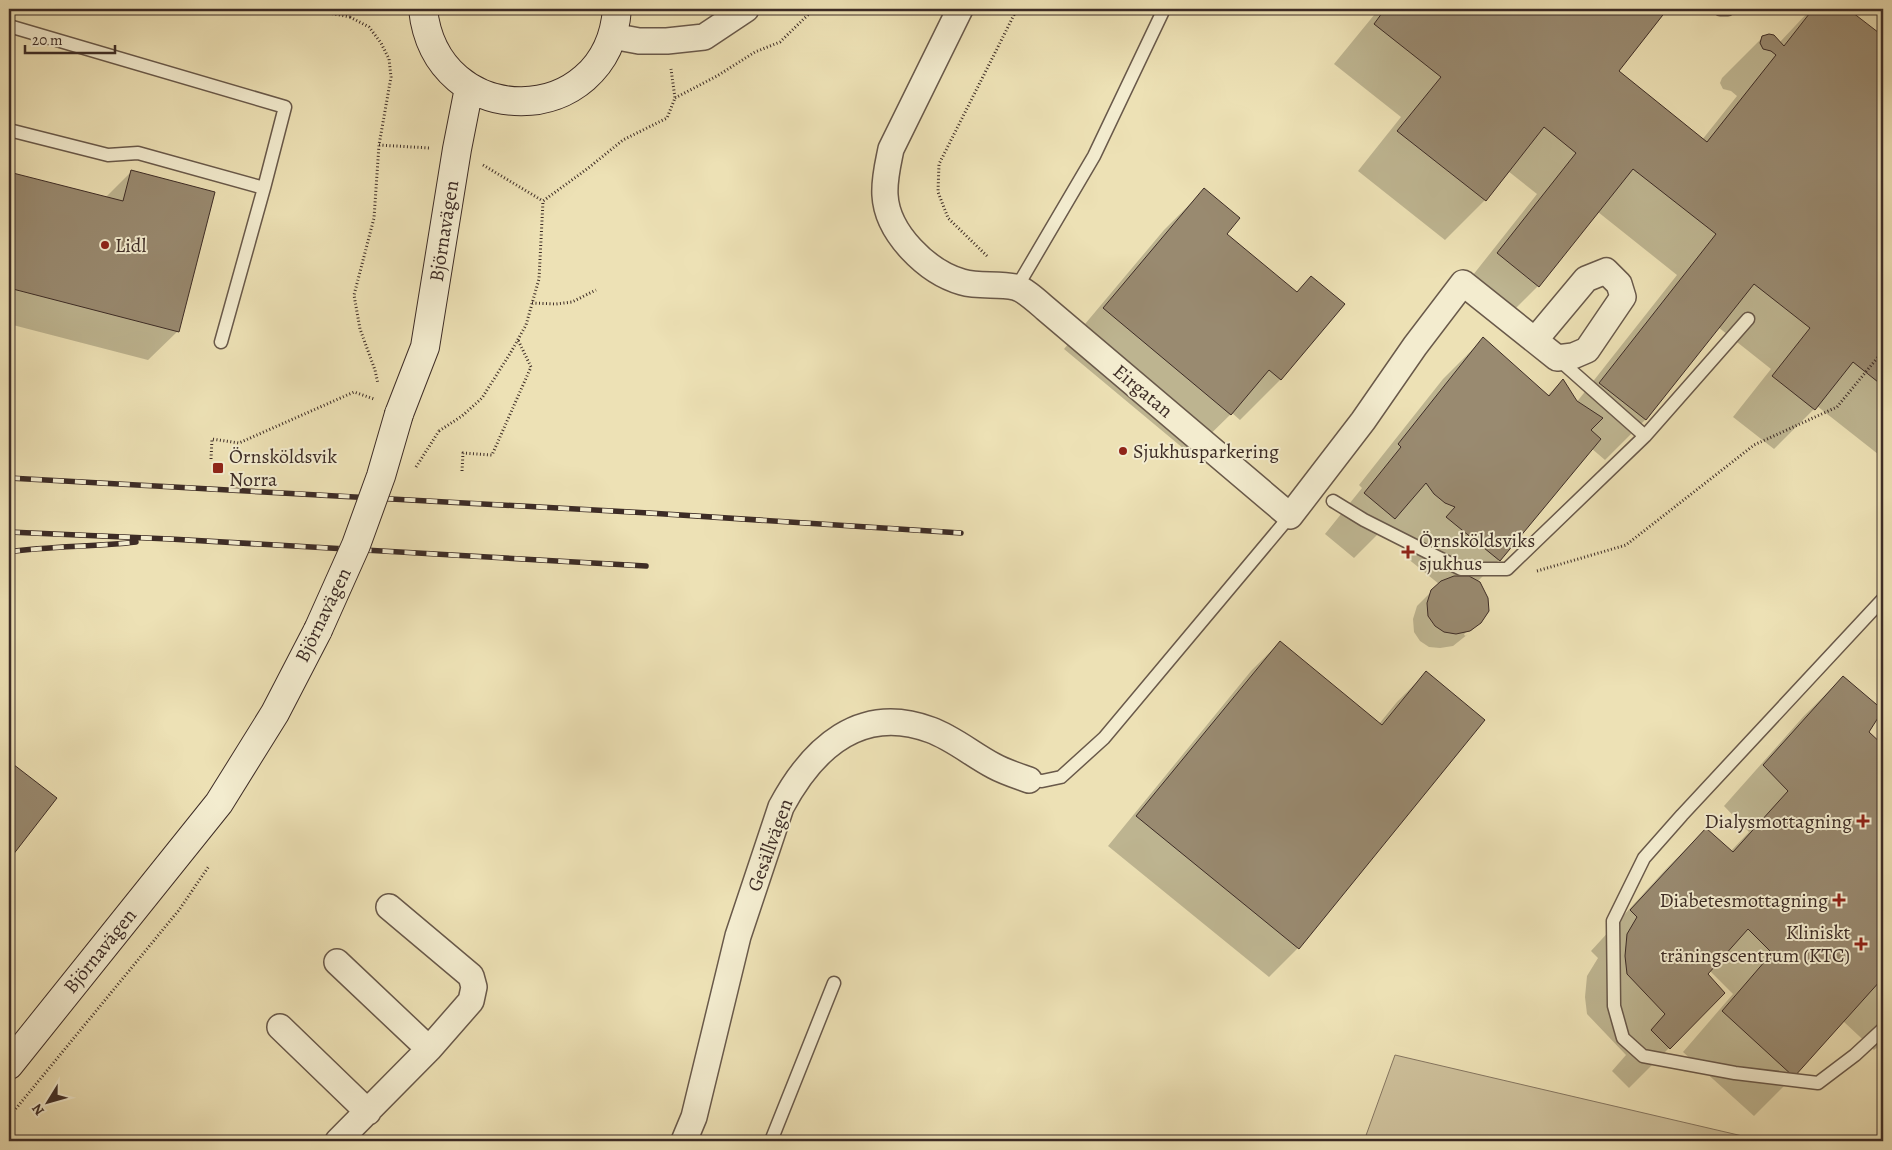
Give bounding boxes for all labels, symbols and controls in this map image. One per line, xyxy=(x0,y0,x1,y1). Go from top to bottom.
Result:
scale bar xyxy=(25,22,115,54)
text: 20 m xyxy=(32,30,63,50)
street label: Björnavägen xyxy=(423,178,465,284)
place label: Lidl xyxy=(115,232,147,259)
marker: Lidl xyxy=(99,239,111,251)
street label: Eirgatan xyxy=(1107,358,1179,424)
place label: Sjukhusparkering xyxy=(1133,438,1279,465)
place label: Örnsköldsvik Norra xyxy=(229,443,337,493)
marker: Sjukhusparkering xyxy=(1117,445,1129,457)
marker: Örnsköldsvik Norra xyxy=(211,461,225,475)
place label: Örnsköldsviks sjukhus xyxy=(1419,527,1535,577)
marker: Örnsköldsviks sjukhus xyxy=(1401,545,1415,559)
street label: Björnavägen xyxy=(288,563,358,667)
street label: Gesällvägen xyxy=(741,795,799,895)
place label: Dialysmottagning xyxy=(1704,808,1852,835)
marker: Dialysmottagning xyxy=(1856,814,1870,828)
place label: Diabetesmottagning xyxy=(1660,887,1828,914)
marker: Diabetesmottagning xyxy=(1832,893,1846,907)
street label: Björnavägen xyxy=(57,903,143,999)
place label: Kliniskt träningscentrum (KTC) xyxy=(1660,919,1850,969)
marker: Kliniskt träningscentrum (KTC) xyxy=(1854,937,1868,951)
north arrow xyxy=(22,1078,72,1128)
text: N xyxy=(27,1100,49,1119)

